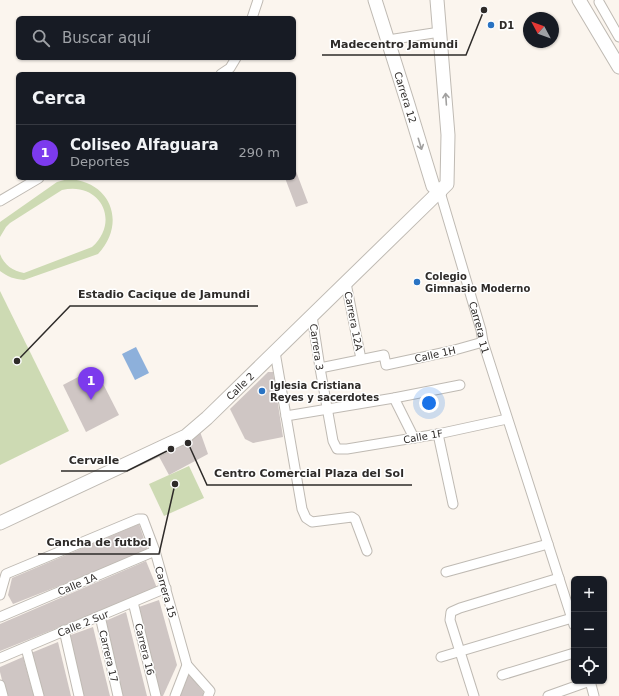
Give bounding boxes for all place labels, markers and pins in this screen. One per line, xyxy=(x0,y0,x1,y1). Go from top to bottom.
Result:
marker: D1 xyxy=(486,20,496,30)
place label: D1 xyxy=(499,20,514,31)
callout: Madecentro Jamundi xyxy=(322,32,466,55)
place label: Colegio Gimnasio Moderno xyxy=(425,271,530,294)
marker: Colegio Gimnasio Moderno xyxy=(412,277,422,287)
callout: Estadio Cacique de Jamundi xyxy=(70,283,258,306)
pin: 1 xyxy=(78,367,104,400)
place label: Iglesia Cristiana Reyes y sacerdotes xyxy=(270,380,379,403)
marker: Iglesia Cristiana Reyes y sacerdotes xyxy=(257,386,267,396)
callout: Cervalle xyxy=(61,448,127,471)
callout: Centro Comercial Plaza del Sol xyxy=(207,462,412,485)
callout: Cancha de futbol xyxy=(38,531,159,554)

